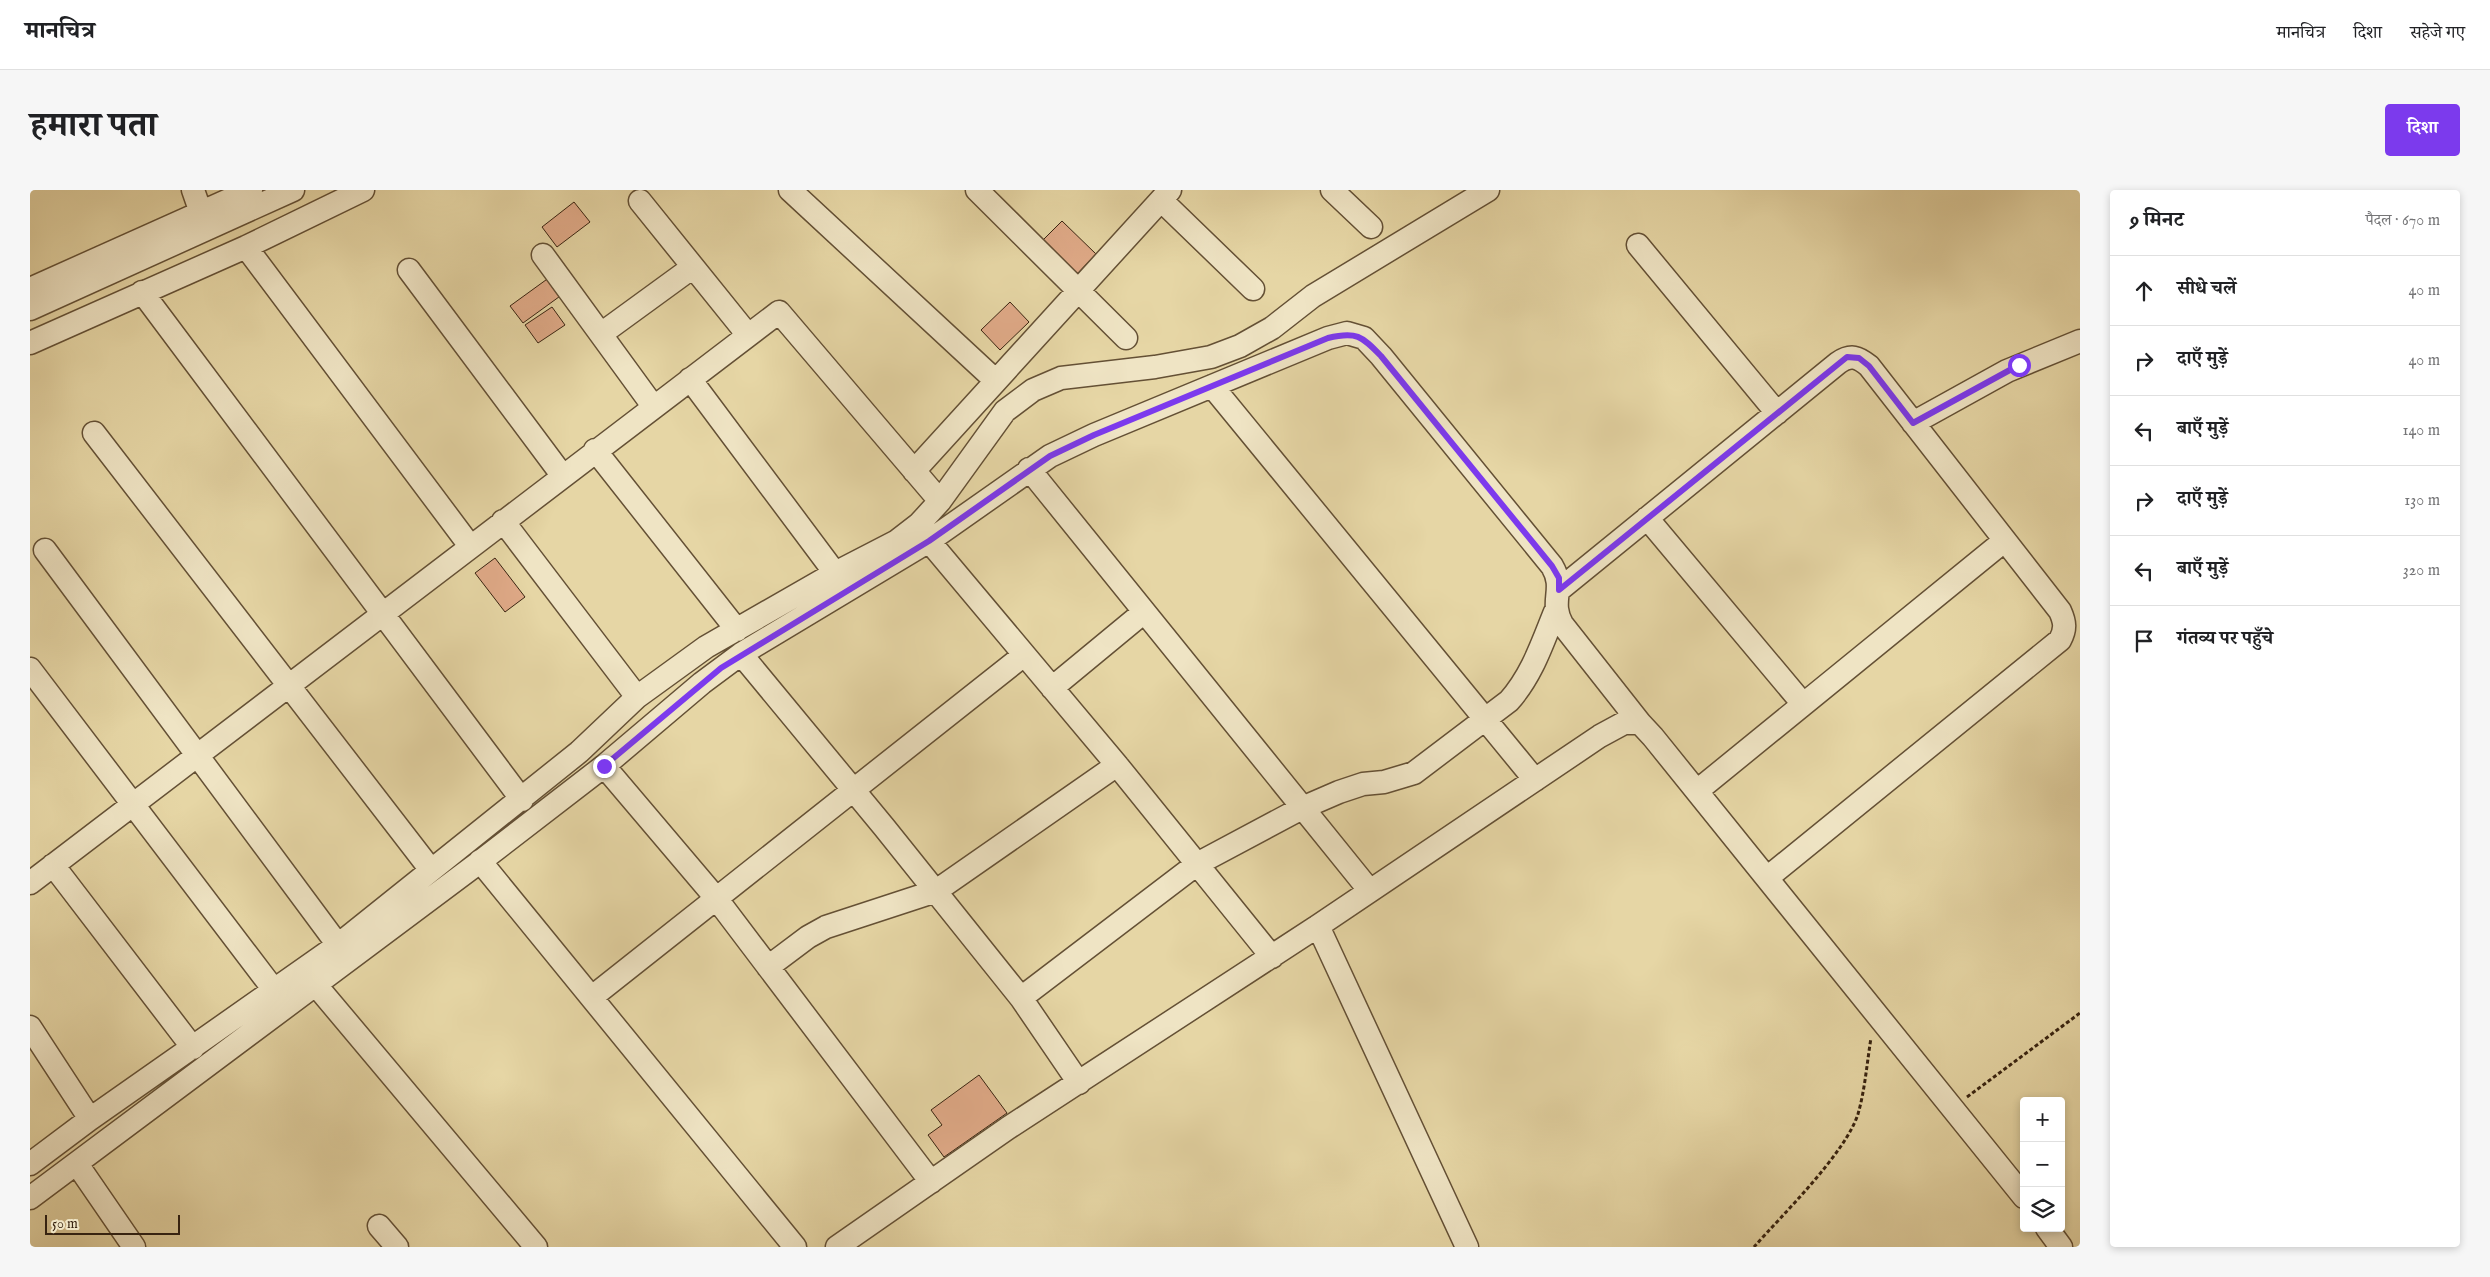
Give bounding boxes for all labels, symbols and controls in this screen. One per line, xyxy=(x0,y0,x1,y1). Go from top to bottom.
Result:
text: मानचित्र xyxy=(25,16,95,47)
text: मानचित्र xyxy=(2276,22,2325,45)
text: दिशा xyxy=(2353,22,2382,45)
text: सहेजे गए xyxy=(2410,22,2465,45)
text: हमारा पता xyxy=(30,104,157,149)
button: दिशा xyxy=(2385,104,2460,156)
text: 9 मिनट xyxy=(2130,207,2184,234)
text: पैदल · 670 m xyxy=(2365,211,2440,231)
icon: ahead xyxy=(2130,277,2158,305)
text: सीधे चलें xyxy=(2177,277,2236,301)
text: 40 m xyxy=(2408,281,2440,301)
icon: right xyxy=(2130,347,2158,375)
text: दाएँ मुड़ें xyxy=(2177,347,2228,371)
text: 40 m xyxy=(2408,351,2440,371)
route start xyxy=(2008,354,2031,377)
icon: left xyxy=(2130,417,2158,445)
text: बाएँ मुड़ें xyxy=(2177,417,2228,441)
text: 140 m xyxy=(2402,421,2440,441)
icon: right xyxy=(2130,487,2158,515)
text: दाएँ मुड़ें xyxy=(2177,487,2228,511)
text: 130 m xyxy=(2404,491,2440,511)
icon: left xyxy=(2130,557,2158,585)
text: बाएँ मुड़ें xyxy=(2177,557,2228,581)
text: 320 m xyxy=(2403,561,2440,581)
icon: arrive xyxy=(2130,627,2158,655)
text: गंतव्य पर पहुँचे xyxy=(2177,627,2273,651)
route end xyxy=(593,755,616,778)
map controls xyxy=(2020,1097,2065,1232)
button: + xyxy=(2020,1097,2065,1142)
button: − xyxy=(2020,1142,2065,1187)
button: layers xyxy=(2020,1187,2065,1232)
scale bar xyxy=(45,1212,180,1235)
text: 50 m xyxy=(52,1215,78,1233)

